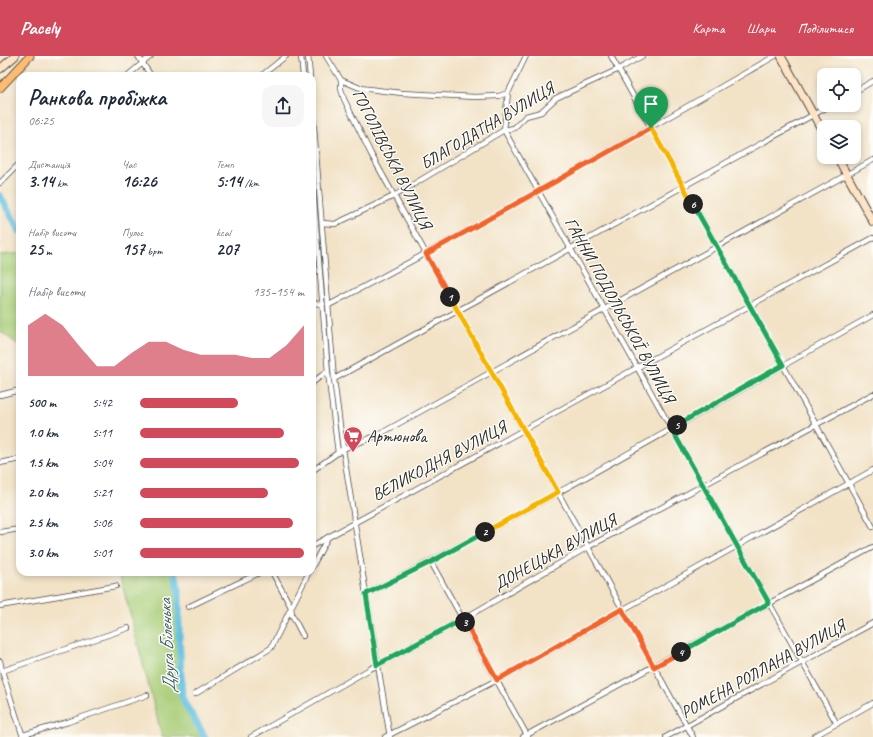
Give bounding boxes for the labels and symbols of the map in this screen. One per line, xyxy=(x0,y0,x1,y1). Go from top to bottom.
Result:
street label: БЛАГОДАТНА ВУЛИЦЯ xyxy=(416,77,560,174)
street label: ГОГОЛІВСЬКА ВУЛИЦЯ xyxy=(348,86,437,235)
pin xyxy=(634,87,668,128)
pin: 6 xyxy=(683,194,703,214)
street label: ГАННИ ПОДОЛЬСЬКОЇ ВУЛИЦЯ xyxy=(560,214,681,409)
pin: 1 xyxy=(440,287,460,307)
street label: ВЕЛИКОДНЯ ВУЛИЦЯ xyxy=(368,415,512,505)
pin: 5 xyxy=(667,415,687,435)
supermarket icon: Артюнова xyxy=(342,425,364,453)
place label: Артюнова xyxy=(367,426,428,447)
street label: ДОНЕЦЬКА ВУЛИЦЯ xyxy=(490,508,623,594)
pin: 2 xyxy=(475,522,495,542)
water label: Друга Біленька xyxy=(153,597,180,694)
pin: 3 xyxy=(455,612,475,632)
street label: РОМЕНА РОЛЛАНА ВУЛИЦЯ xyxy=(677,614,851,723)
pin: 4 xyxy=(671,642,691,662)

